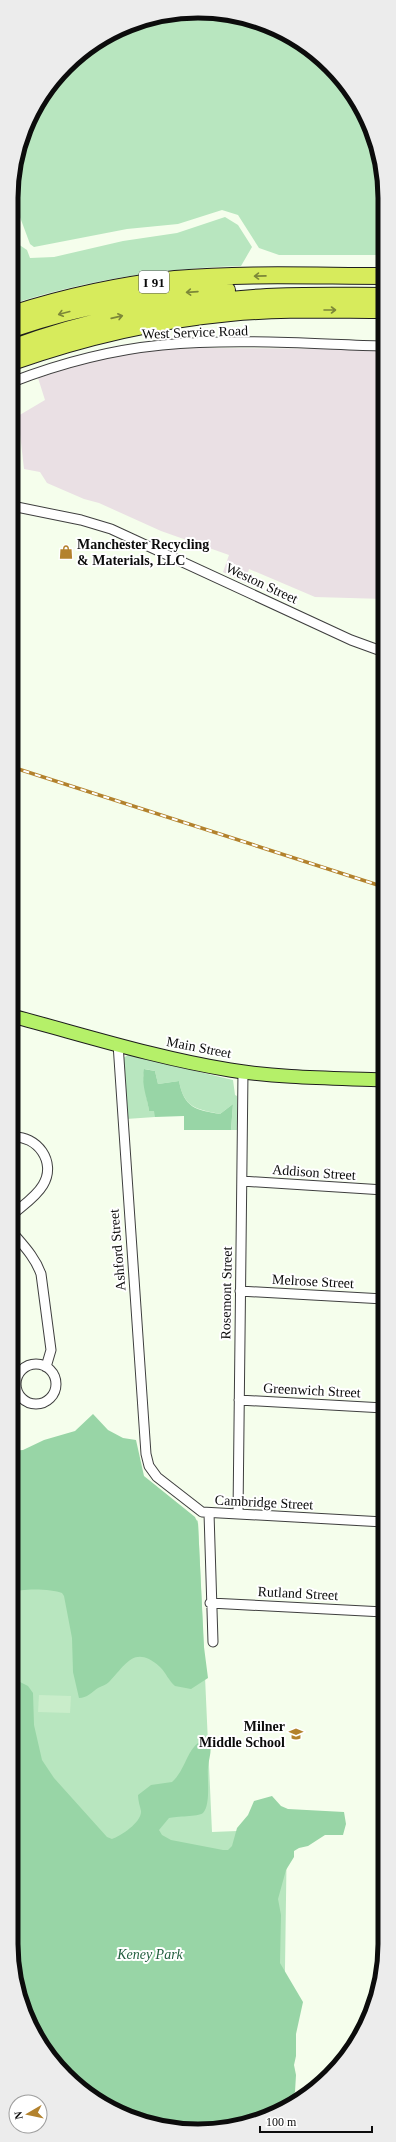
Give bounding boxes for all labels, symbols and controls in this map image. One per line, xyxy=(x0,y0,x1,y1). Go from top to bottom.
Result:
road number: I 91 xyxy=(139,271,169,293)
one-way arrow xyxy=(254,272,267,280)
one-way arrow xyxy=(186,288,199,295)
one-way arrow xyxy=(323,306,336,314)
one-way arrow xyxy=(57,310,70,317)
one-way arrow xyxy=(110,313,123,321)
street label: West Service Road xyxy=(142,323,248,342)
place label: Manchester Recycling & Materials, LLC xyxy=(77,537,209,568)
shop icon: Manchester Recycling & Materials, LLC xyxy=(58,544,74,560)
street label: Weston Street xyxy=(223,560,300,607)
street label: Main Street xyxy=(165,1034,233,1061)
street label: Addison Street xyxy=(272,1162,356,1183)
street label: Ashford Street xyxy=(106,1208,129,1291)
street label: Rosemont Street xyxy=(218,1246,235,1340)
street label: Melrose Street xyxy=(272,1272,354,1291)
street label: Greenwich Street xyxy=(263,1380,361,1401)
street label: Cambridge Street xyxy=(214,1492,314,1513)
street label: Rutland Street xyxy=(257,1584,339,1603)
place label: Milner Middle School xyxy=(199,1719,285,1750)
school or university icon: Milner Middle School xyxy=(288,1726,304,1742)
park label: Keney Park xyxy=(116,1947,184,1962)
north arrow xyxy=(8,2094,48,2134)
scale bar xyxy=(260,2108,372,2134)
text: N xyxy=(12,2111,25,2120)
text: 100 m xyxy=(266,2115,297,2129)

